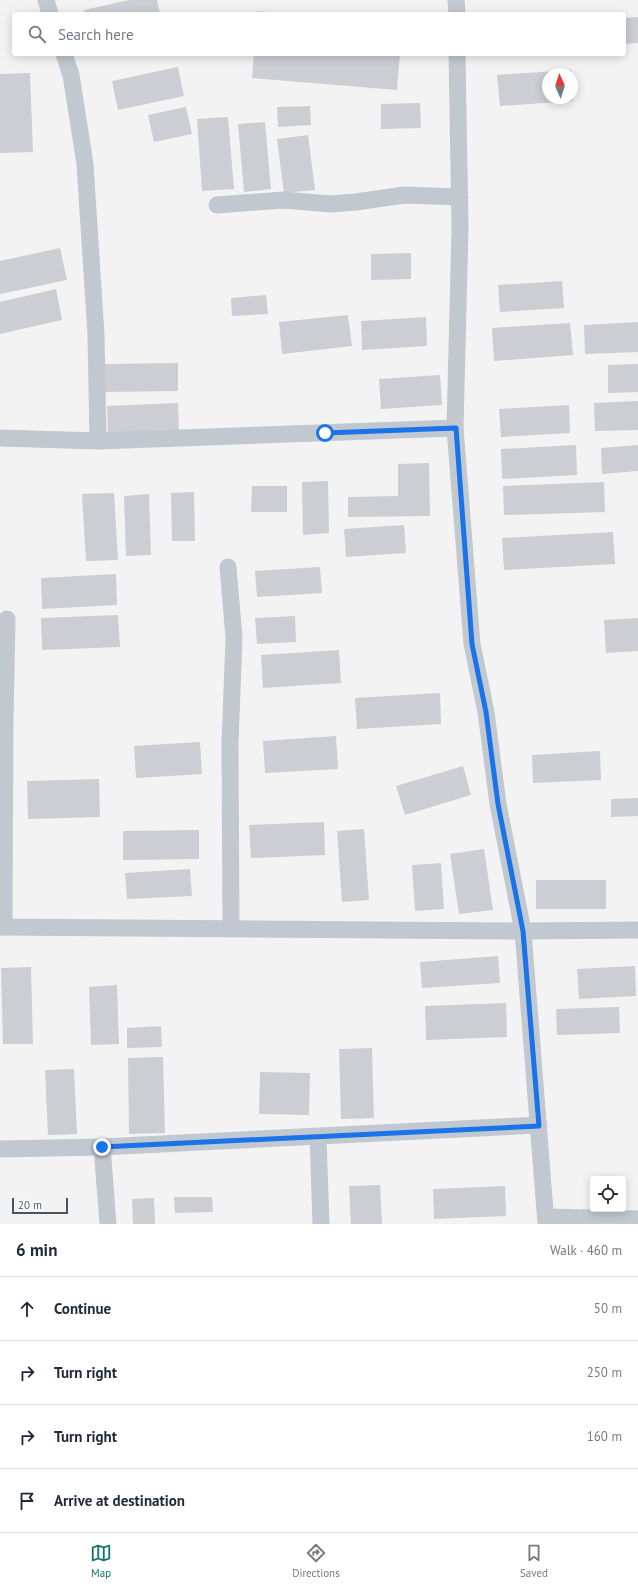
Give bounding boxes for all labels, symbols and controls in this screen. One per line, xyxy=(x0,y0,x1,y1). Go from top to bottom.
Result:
search box xyxy=(12,12,626,56)
icon: search xyxy=(26,23,48,45)
text: Search here xyxy=(58,25,134,44)
north arrow xyxy=(542,68,578,104)
route start xyxy=(316,424,334,442)
route end xyxy=(93,1138,111,1156)
map controls xyxy=(590,1176,626,1212)
button: locate xyxy=(590,1176,626,1212)
scale bar xyxy=(12,1196,68,1215)
text: 20 m xyxy=(18,1198,42,1212)
text: 6 min xyxy=(16,1239,57,1261)
text: Walk · 460 m xyxy=(550,1242,622,1259)
icon: ahead xyxy=(16,1298,38,1320)
text: Continue xyxy=(54,1299,111,1318)
text: 50 m xyxy=(594,1300,622,1317)
icon: right xyxy=(16,1362,38,1384)
text: Turn right xyxy=(54,1363,117,1382)
text: 250 m xyxy=(587,1364,622,1381)
icon: right xyxy=(16,1426,38,1448)
text: Turn right xyxy=(54,1427,117,1446)
text: 160 m xyxy=(587,1428,622,1445)
icon: arrive xyxy=(16,1490,38,1512)
text: Arrive at destination xyxy=(54,1491,185,1510)
tab: Map xyxy=(90,1542,112,1580)
tab: Directions xyxy=(292,1542,340,1580)
tab: Saved xyxy=(520,1542,548,1580)

